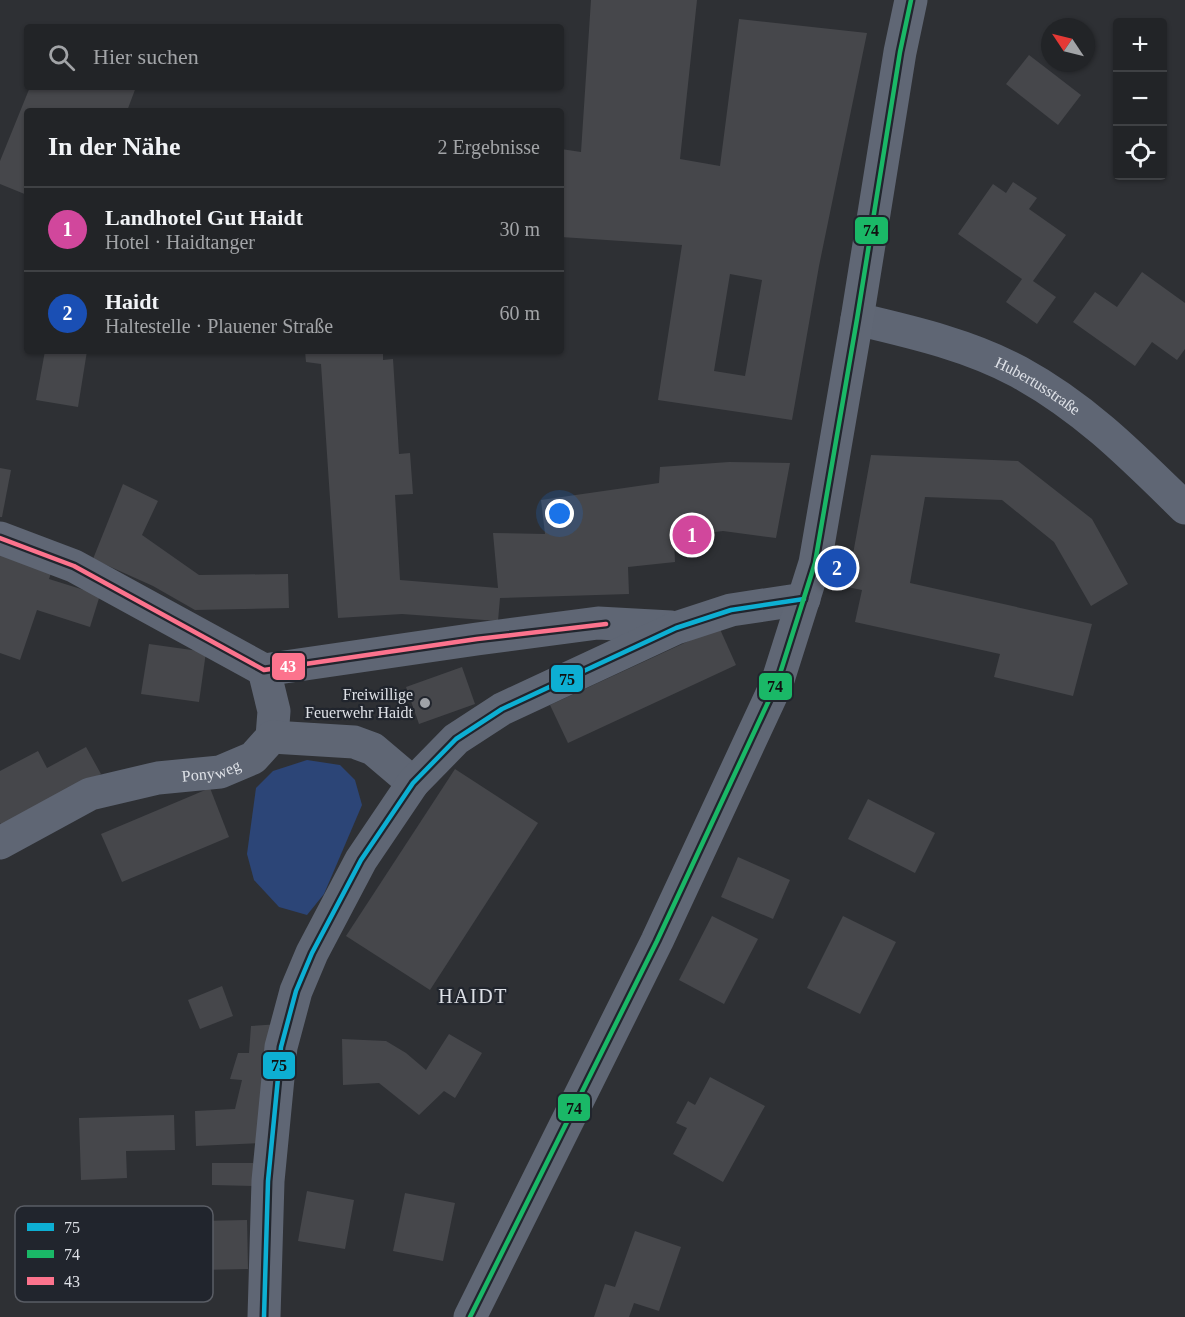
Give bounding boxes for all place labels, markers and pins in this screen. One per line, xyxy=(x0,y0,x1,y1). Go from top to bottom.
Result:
pin: 1 xyxy=(672,512,712,558)
pin: 2 xyxy=(818,546,856,590)
place label: Freiwillige Feuerwehr Haidt xyxy=(305,686,414,721)
marker: Freiwillige Feuerwehr Haidt xyxy=(418,696,432,710)

